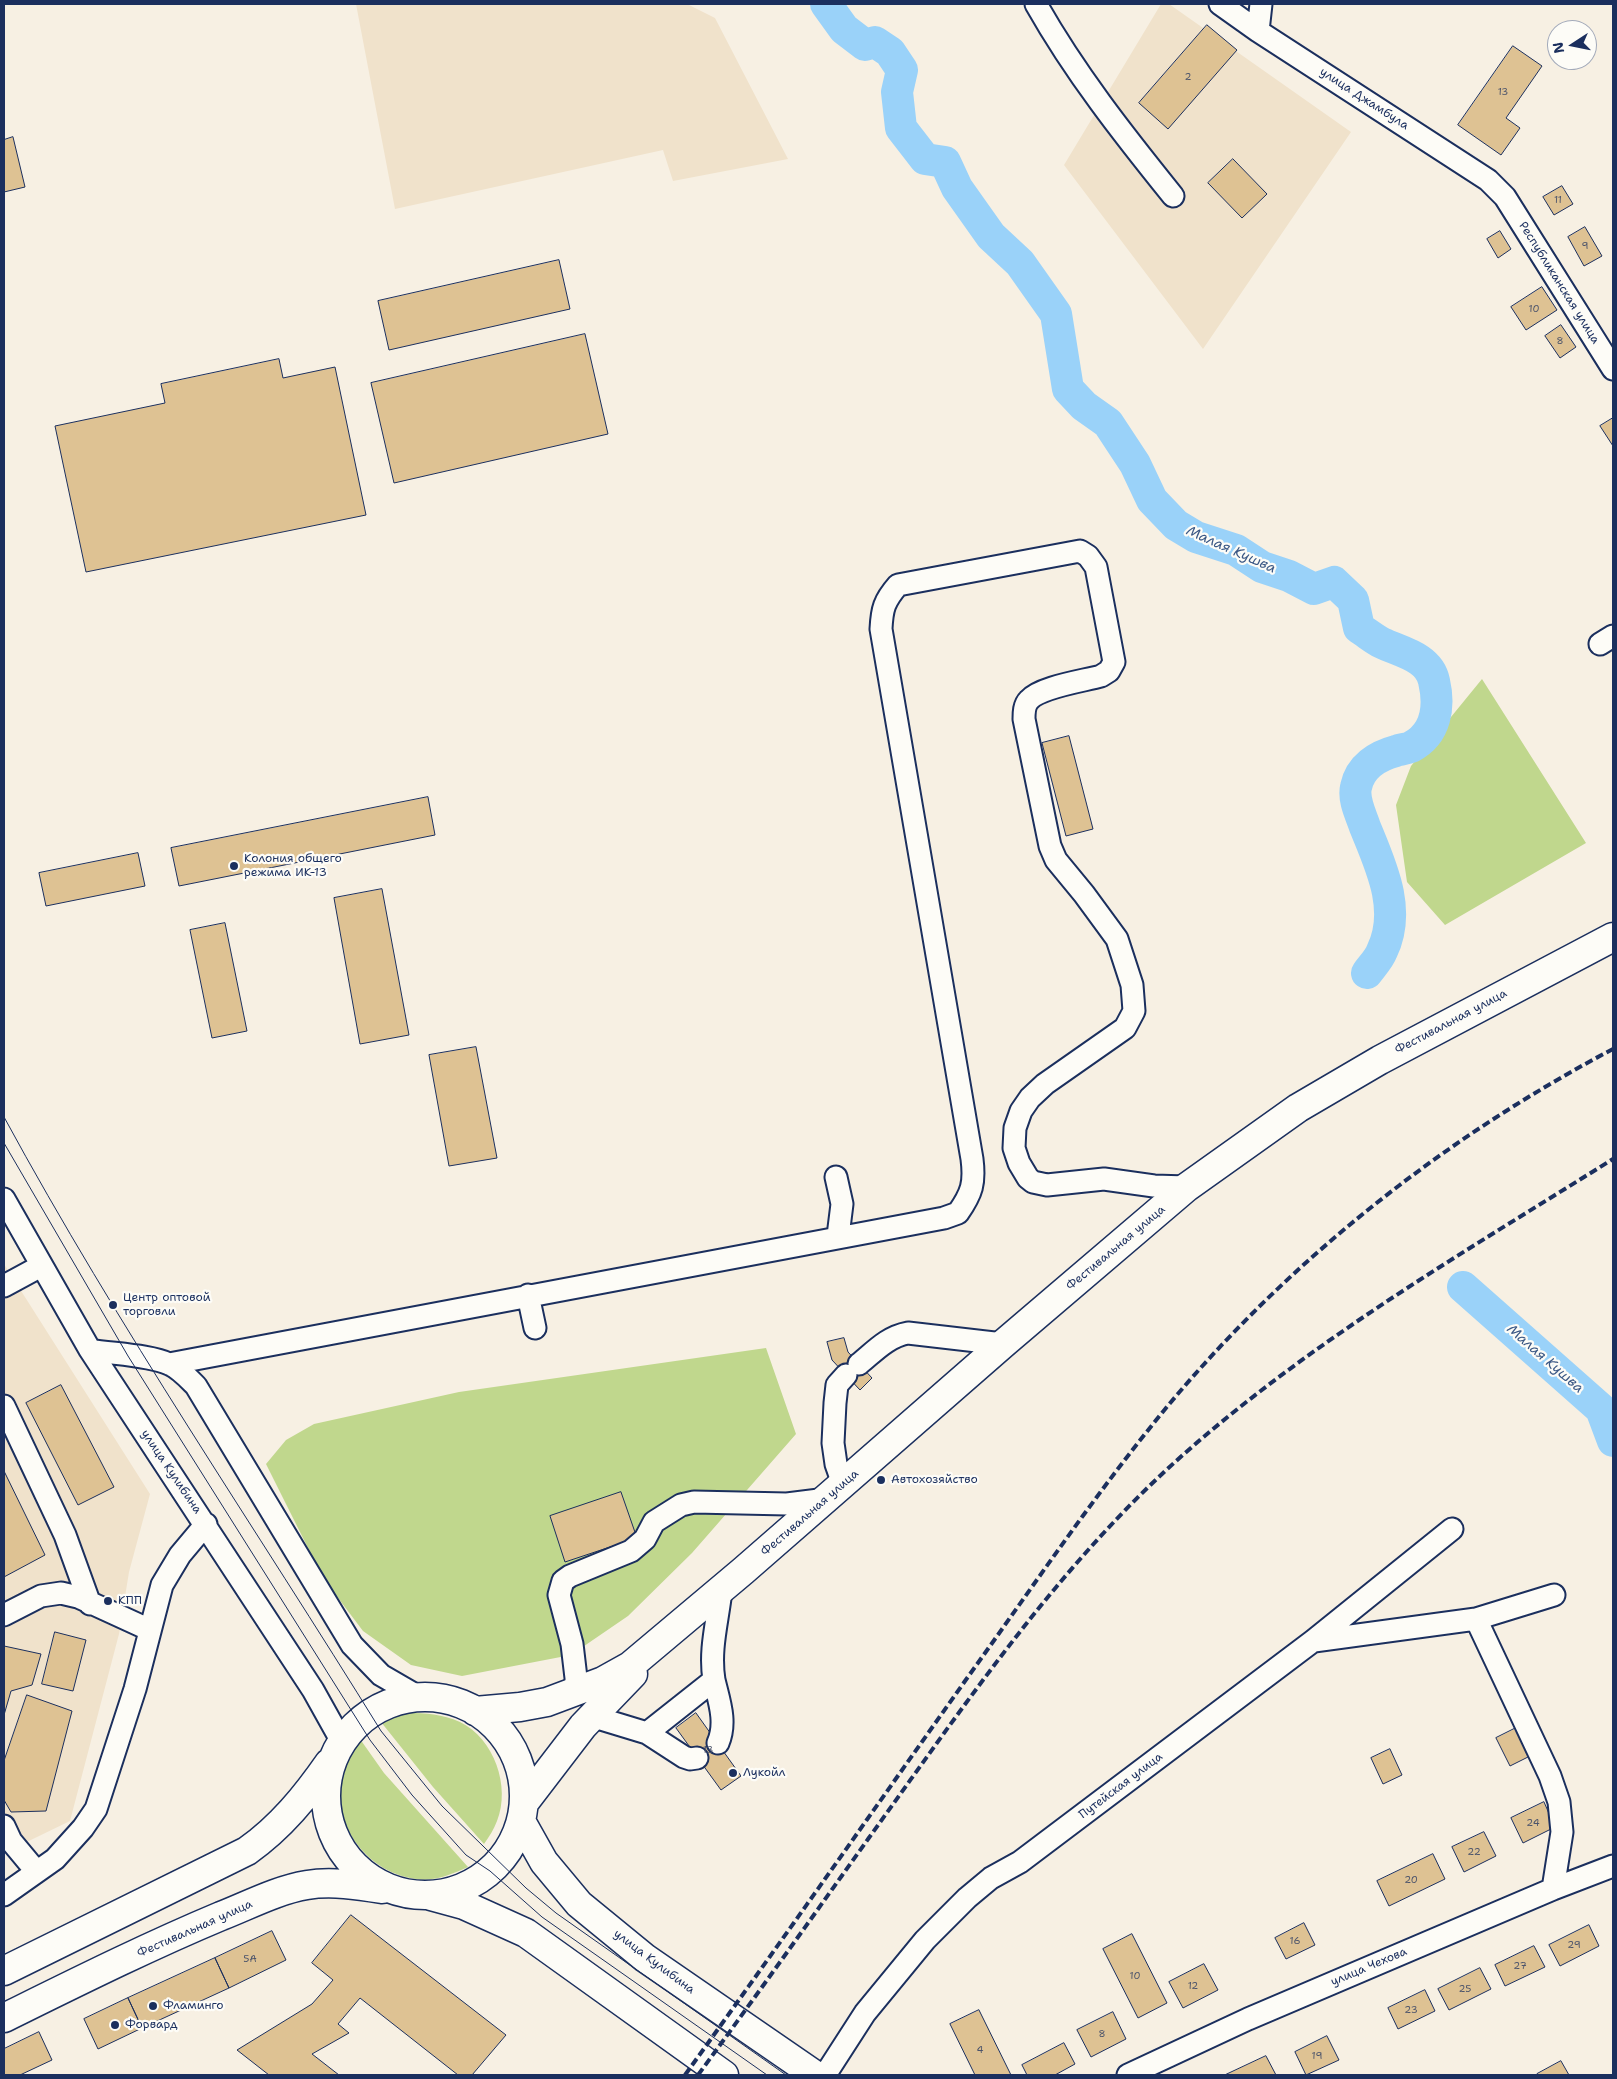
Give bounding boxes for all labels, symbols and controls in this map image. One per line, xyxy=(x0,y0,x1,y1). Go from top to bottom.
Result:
north arrow xyxy=(1547,20,1597,70)
text: N xyxy=(1548,41,1568,55)
street label: улица Джамбула xyxy=(1317,65,1411,133)
house number: 2 xyxy=(1185,71,1191,83)
house number: 13 xyxy=(1498,86,1508,98)
house number: 11 xyxy=(1554,194,1562,206)
street label: Республиканская улица xyxy=(1515,219,1603,347)
house number: 9 xyxy=(1582,240,1588,252)
house number: 10 xyxy=(1529,303,1539,315)
house number: 8 xyxy=(1557,335,1563,347)
water label: Малая Кушва xyxy=(1184,523,1278,577)
place label: Колония общего режима ИК-13 xyxy=(244,852,342,880)
marker: Колония общего режима ИК-13 xyxy=(228,860,240,872)
street label: Фестивальная улица xyxy=(1393,986,1509,1058)
street label: Фестивальная улица xyxy=(1064,1202,1168,1294)
place label: Центр оптовой торговли xyxy=(123,1291,211,1319)
marker: Центр оптовой торговли xyxy=(107,1299,119,1311)
water label: Малая Кушва xyxy=(1503,1321,1587,1397)
street label: улица Кулибина xyxy=(138,1427,204,1517)
street label: Фестивальная улица xyxy=(758,1467,862,1559)
place label: Автохозяйство xyxy=(891,1473,978,1487)
marker: Автохозяйство xyxy=(875,1474,887,1486)
place label: КПП xyxy=(118,1594,142,1608)
marker: КПП xyxy=(102,1595,114,1607)
house number: 13 xyxy=(703,1744,713,1756)
street label: Путейская улица xyxy=(1076,1750,1166,1822)
place label: Лукойл xyxy=(743,1766,786,1780)
marker: Лукойл xyxy=(727,1767,739,1779)
house number: 24 xyxy=(1526,1817,1540,1829)
house number: 22 xyxy=(1467,1846,1481,1858)
house number: 20 xyxy=(1404,1874,1418,1886)
street label: Фестивальная улица xyxy=(135,1897,255,1961)
street label: улица Кулибина xyxy=(610,1927,698,1997)
house number: 16 xyxy=(1290,1935,1300,1947)
house number: 29 xyxy=(1567,1939,1581,1951)
street label: улица Чехова xyxy=(1329,1944,1409,1990)
house number: 5А xyxy=(243,1953,257,1965)
house number: 27 xyxy=(1513,1960,1527,1972)
house number: 10 xyxy=(1130,1970,1140,1982)
house number: 12 xyxy=(1188,1980,1198,1992)
house number: 25 xyxy=(1459,1983,1471,1995)
place label: Фламинго xyxy=(163,1999,224,2013)
marker: Фламинго xyxy=(147,2000,159,2012)
house number: 23 xyxy=(1404,2004,1418,2016)
place label: Форвард xyxy=(125,2018,178,2032)
marker: Форвард xyxy=(109,2019,121,2031)
house number: 8 xyxy=(1099,2028,1105,2040)
house number: 4 xyxy=(977,2044,983,2056)
house number: 19 xyxy=(1312,2050,1322,2062)

